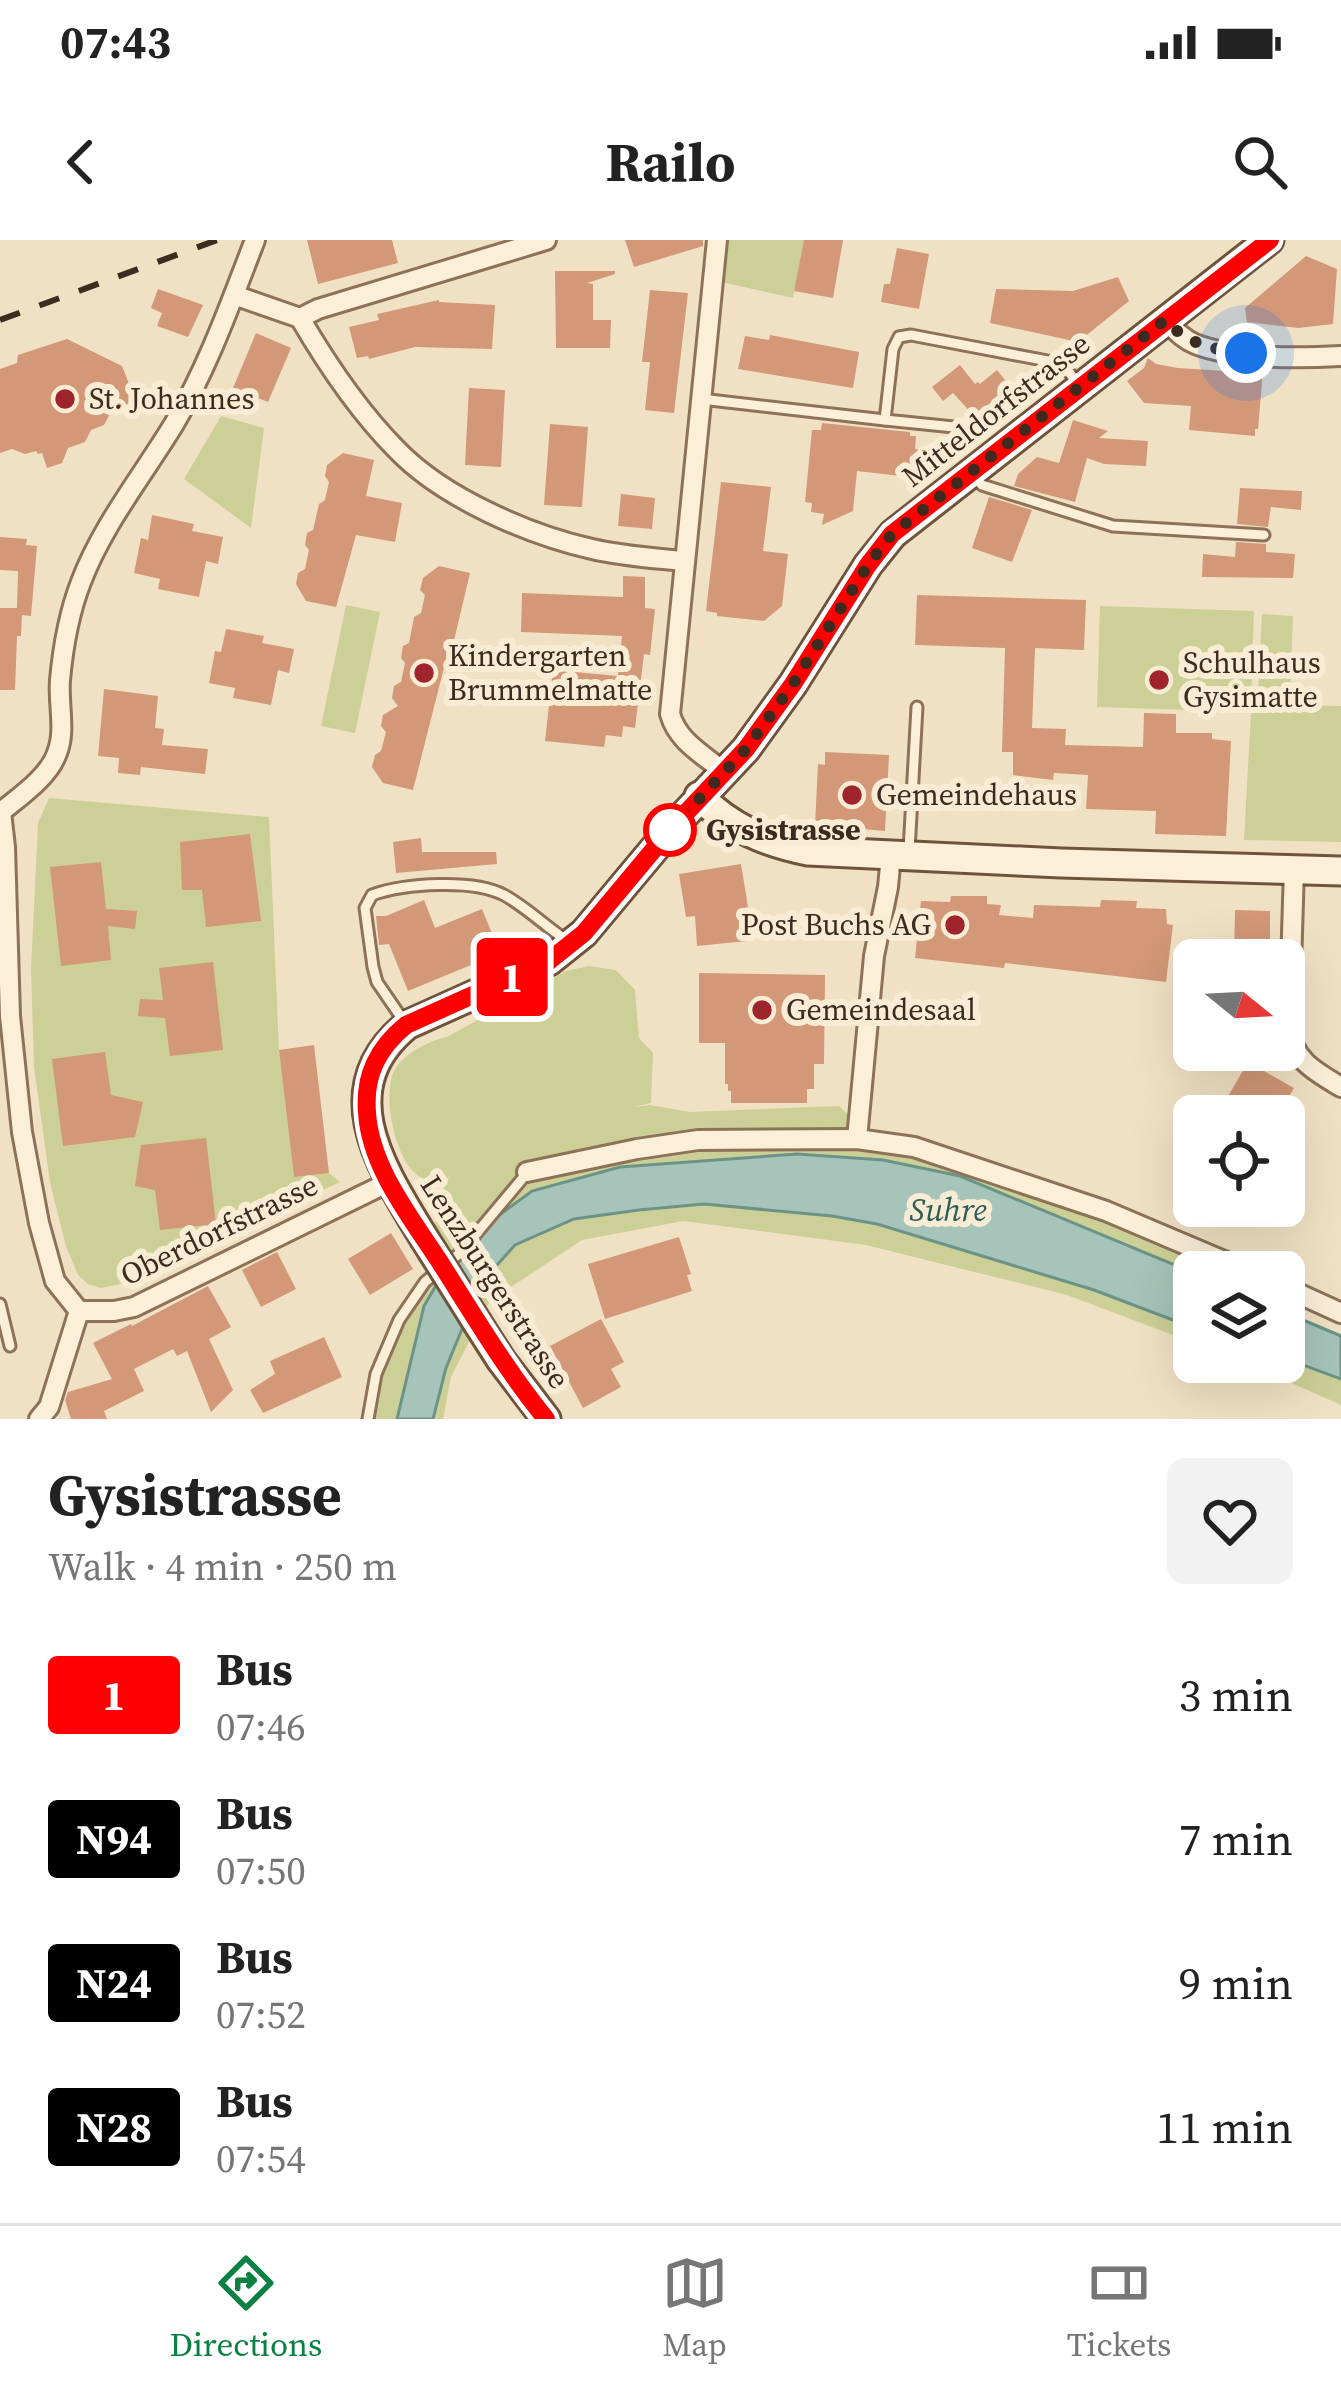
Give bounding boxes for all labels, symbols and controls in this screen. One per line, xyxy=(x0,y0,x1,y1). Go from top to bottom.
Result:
text: 07:43 xyxy=(60,11,171,73)
text: Railo xyxy=(605,125,736,199)
icon: back xyxy=(48,129,114,195)
icon: search xyxy=(1227,129,1293,195)
street label: Mitteldorfstrasse xyxy=(893,323,1098,496)
your location xyxy=(1216,323,1276,383)
place label: St. Johannes xyxy=(89,378,254,419)
marker: St. Johannes xyxy=(52,386,78,412)
place label: Kindergarten Brummelmatte xyxy=(448,635,652,710)
place label: Schulhaus Gysimatte xyxy=(1183,642,1321,717)
marker: Kindergarten Brummelmatte xyxy=(411,660,437,686)
marker: Schulhaus Gysimatte xyxy=(1146,667,1172,693)
place label: Gemeindehaus xyxy=(876,774,1077,815)
marker: Gemeindehaus xyxy=(839,782,865,808)
marker: Gysistrasse xyxy=(645,805,695,855)
place label: Gysistrasse xyxy=(706,809,861,850)
place label: Post Buchs AG xyxy=(741,904,932,945)
marker: Post Buchs AG xyxy=(942,912,968,938)
line badge: 1 xyxy=(473,938,551,1016)
north arrow xyxy=(1173,939,1305,1071)
map controls xyxy=(1173,939,1305,1383)
text: 1 xyxy=(501,948,523,1006)
place label: Gemeindesaal xyxy=(786,989,976,1030)
marker: Gemeindesaal xyxy=(749,997,775,1023)
button: locate xyxy=(1173,1095,1305,1227)
street label: Oberdorfstrasse xyxy=(113,1164,324,1295)
street label: Lenzburgerstrasse xyxy=(411,1167,580,1396)
water label: Suhre xyxy=(909,1187,987,1232)
button: layers xyxy=(1173,1251,1305,1383)
text: Gysistrasse xyxy=(48,1456,342,1534)
button: heart xyxy=(1167,1458,1293,1584)
text: Walk · 4 min · 250 m xyxy=(48,1540,397,1593)
text: Bus xyxy=(216,1638,293,1700)
text: 3 min xyxy=(1179,1664,1293,1726)
text: 1 xyxy=(103,1666,125,1724)
text: 07:46 xyxy=(216,1700,306,1753)
text: Bus xyxy=(216,1782,293,1844)
text: 7 min xyxy=(1179,1808,1293,1870)
text: N94 xyxy=(76,1810,152,1868)
text: 07:50 xyxy=(216,1844,306,1897)
text: Bus xyxy=(216,1926,293,1988)
text: 9 min xyxy=(1179,1952,1293,2014)
text: N24 xyxy=(76,1954,152,2012)
text: 07:52 xyxy=(216,1988,306,2041)
text: Bus xyxy=(216,2070,293,2132)
text: 11 min xyxy=(1156,2096,1293,2158)
text: N28 xyxy=(76,2098,152,2156)
text: 07:54 xyxy=(216,2132,306,2185)
tab: Directions xyxy=(170,2250,322,2367)
tab: Map xyxy=(662,2250,728,2367)
tab: Tickets xyxy=(1067,2250,1171,2367)

